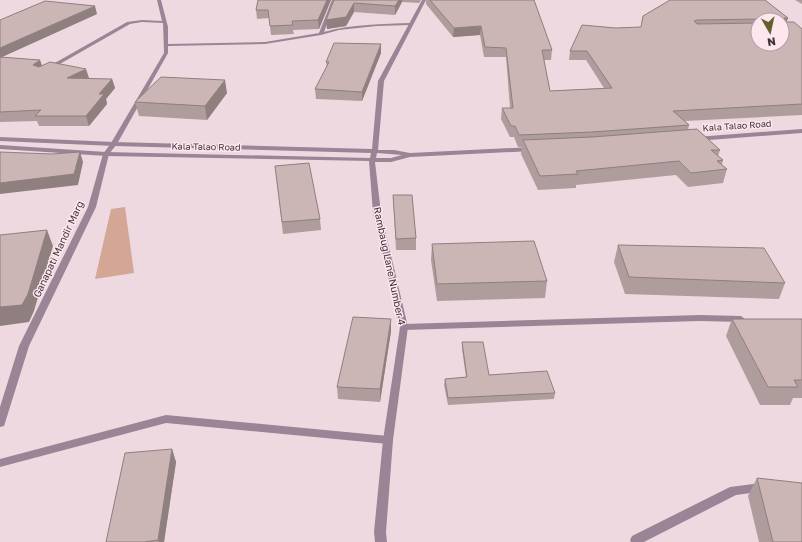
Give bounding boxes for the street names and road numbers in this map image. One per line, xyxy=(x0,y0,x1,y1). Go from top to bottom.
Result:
street label: Kala Talao Road xyxy=(702,118,772,133)
street label: Kala Talao Road xyxy=(171,140,241,153)
street label: Ganapati Mandir Marg xyxy=(30,199,86,299)
street label: Rambaug Lane Number 4 xyxy=(372,206,408,326)

